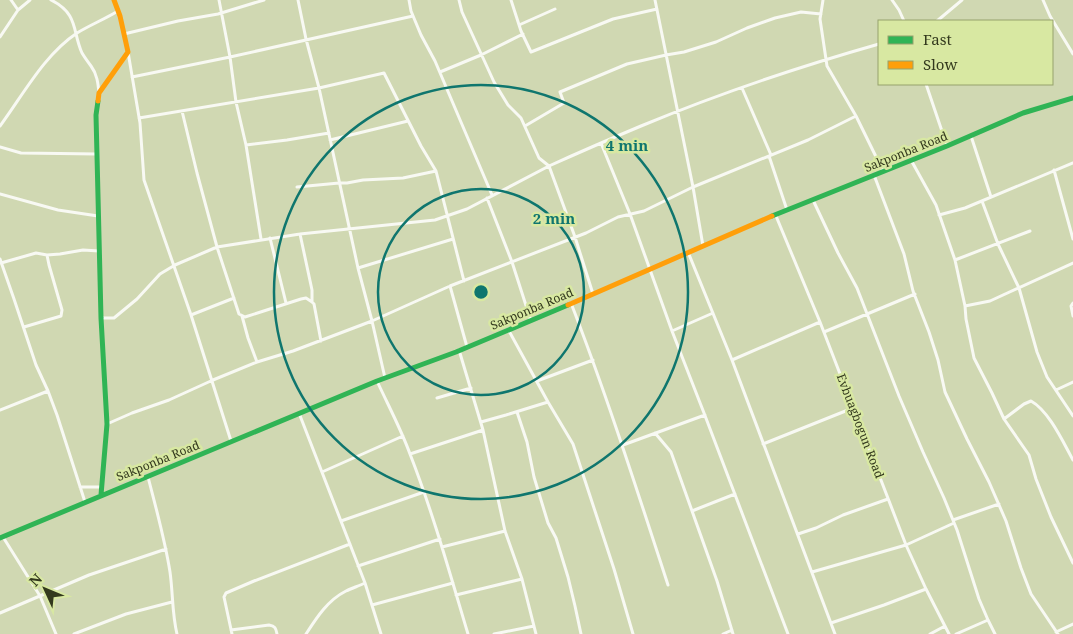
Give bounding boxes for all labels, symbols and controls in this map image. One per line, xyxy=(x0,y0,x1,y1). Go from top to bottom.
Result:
legend xyxy=(878,20,1053,85)
text: Fast xyxy=(923,29,952,49)
text: Slow xyxy=(923,54,957,74)
street label: Sakponba Road xyxy=(862,127,951,176)
text: 4 min xyxy=(606,135,648,155)
text: 2 min xyxy=(533,208,575,228)
centre of rings xyxy=(472,283,490,301)
street label: Sakponba Road xyxy=(488,283,576,334)
street label: Evbuagbogun Road xyxy=(833,371,888,481)
street label: Sakponba Road xyxy=(114,436,203,485)
north arrow xyxy=(20,564,70,614)
text: N xyxy=(25,569,46,590)

